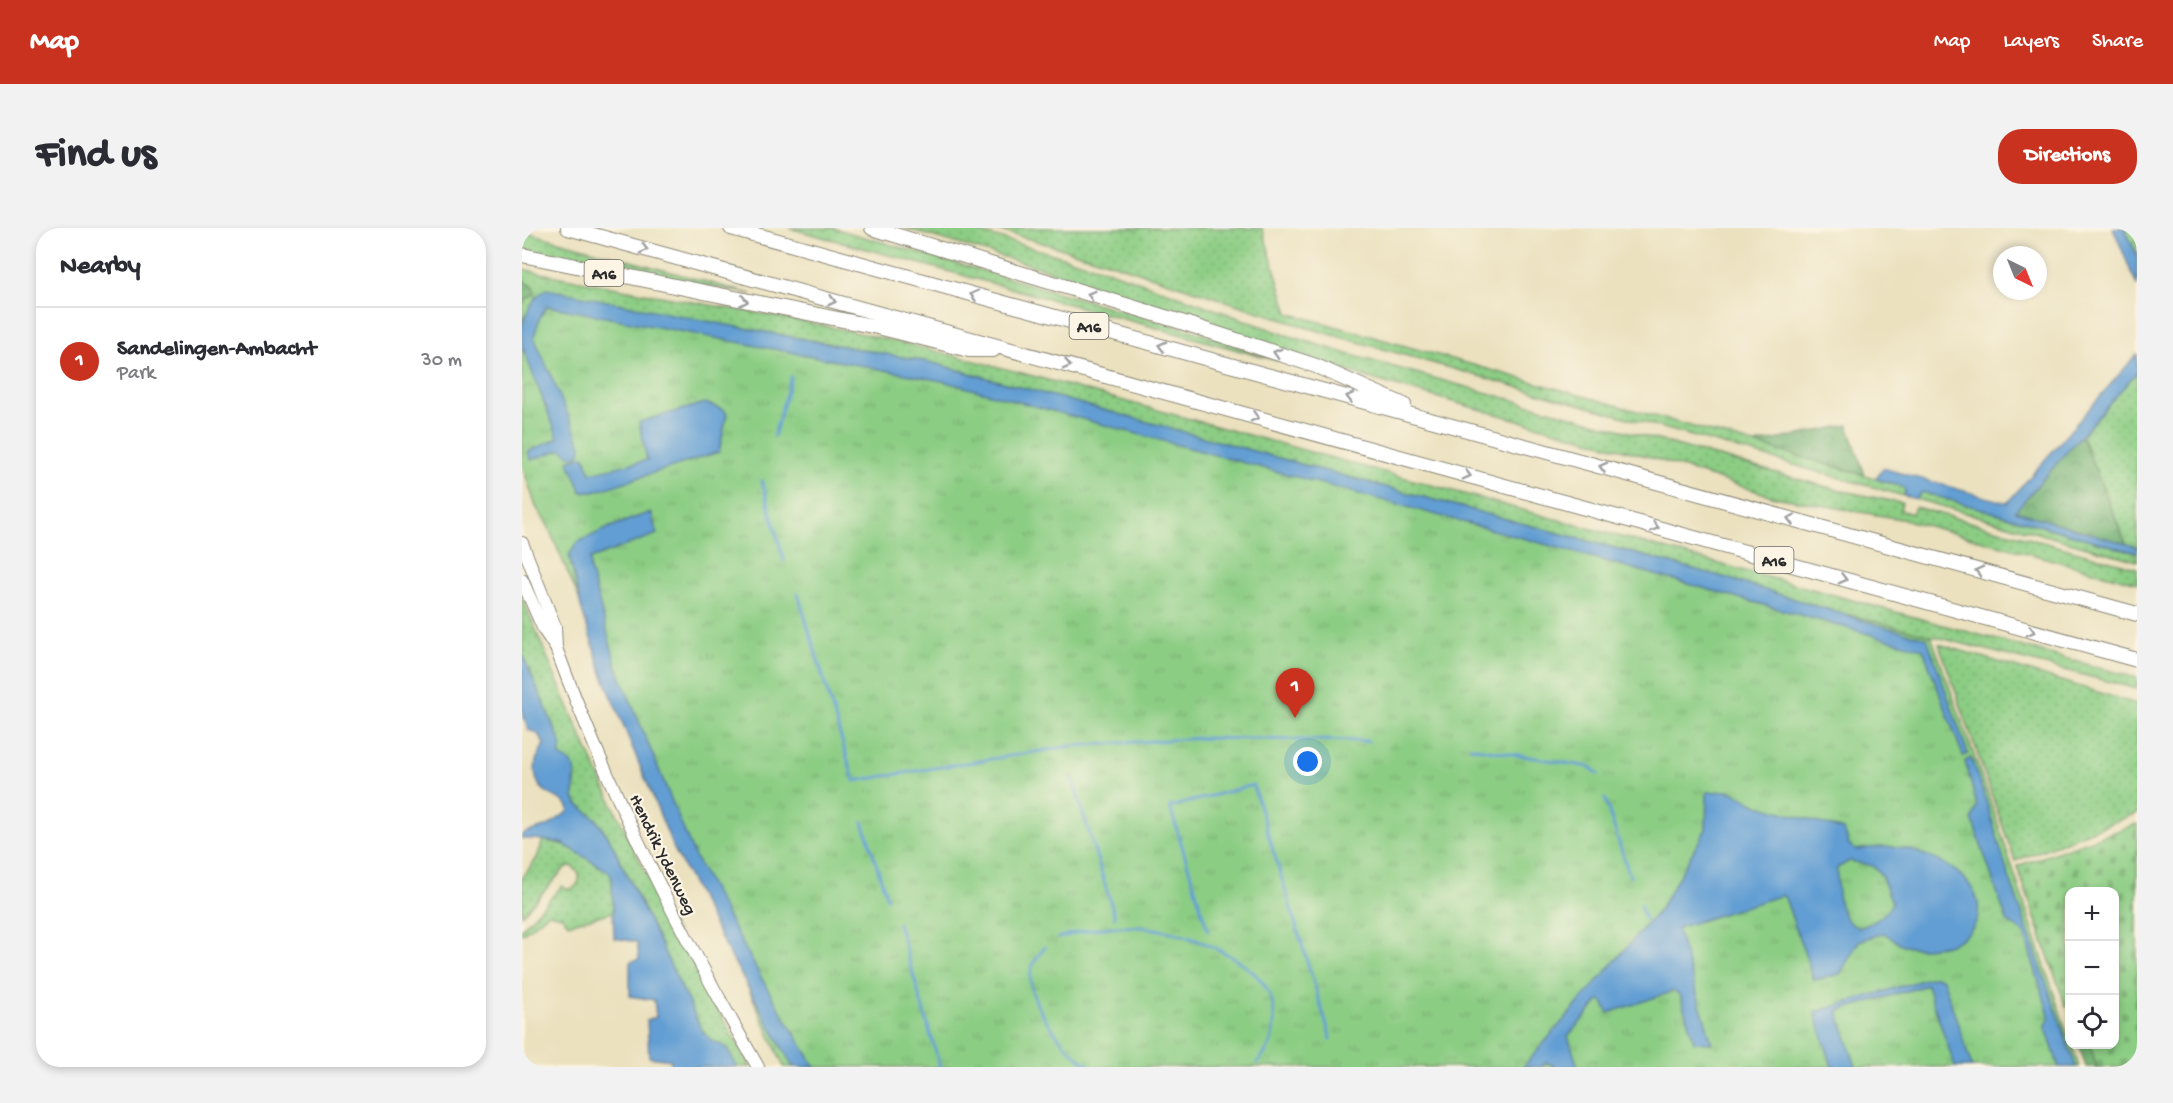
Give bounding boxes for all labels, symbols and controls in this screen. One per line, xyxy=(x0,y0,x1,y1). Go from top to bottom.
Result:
text: Map xyxy=(30,26,79,59)
text: Map xyxy=(1934,30,1970,55)
text: Layers xyxy=(2003,30,2059,55)
text: Share xyxy=(2092,30,2143,55)
button: Directions xyxy=(1998,129,2137,184)
text: Find us xyxy=(36,132,156,181)
one-way arrow xyxy=(638,242,649,254)
north arrow xyxy=(1993,246,2047,300)
text: Nearby xyxy=(60,252,141,283)
road number: A16 xyxy=(584,260,623,286)
one-way arrow xyxy=(969,289,979,302)
one-way arrow xyxy=(1086,290,1097,302)
one-way arrow xyxy=(739,294,749,307)
one-way arrow xyxy=(826,294,837,306)
road number: A16 xyxy=(1070,313,1108,339)
text: Sandelingen-Ambacht xyxy=(117,337,316,363)
one-way arrow xyxy=(1157,341,1168,353)
one-way arrow xyxy=(1272,348,1283,361)
text: 1 xyxy=(75,350,84,373)
text: 30 m xyxy=(421,350,462,373)
one-way arrow xyxy=(1061,358,1071,370)
text: Park xyxy=(117,363,155,386)
one-way arrow xyxy=(1345,392,1355,405)
one-way arrow xyxy=(1249,410,1259,422)
one-way arrow xyxy=(1599,462,1609,474)
one-way arrow xyxy=(1462,468,1472,481)
one-way arrow xyxy=(1787,514,1797,526)
one-way arrow xyxy=(1649,520,1660,532)
road number: A16 xyxy=(1754,547,1794,573)
one-way arrow xyxy=(1975,566,1985,578)
one-way arrow xyxy=(1837,572,1848,584)
one-way arrow xyxy=(2025,624,2036,636)
pin: 1 xyxy=(1276,668,1314,718)
your location xyxy=(1293,747,1322,776)
street label: Hendrik Ydenweg xyxy=(624,791,700,919)
map controls xyxy=(2065,887,2119,1049)
button: + xyxy=(2065,887,2119,941)
button: − xyxy=(2065,941,2119,995)
button: locate xyxy=(2065,995,2119,1049)

